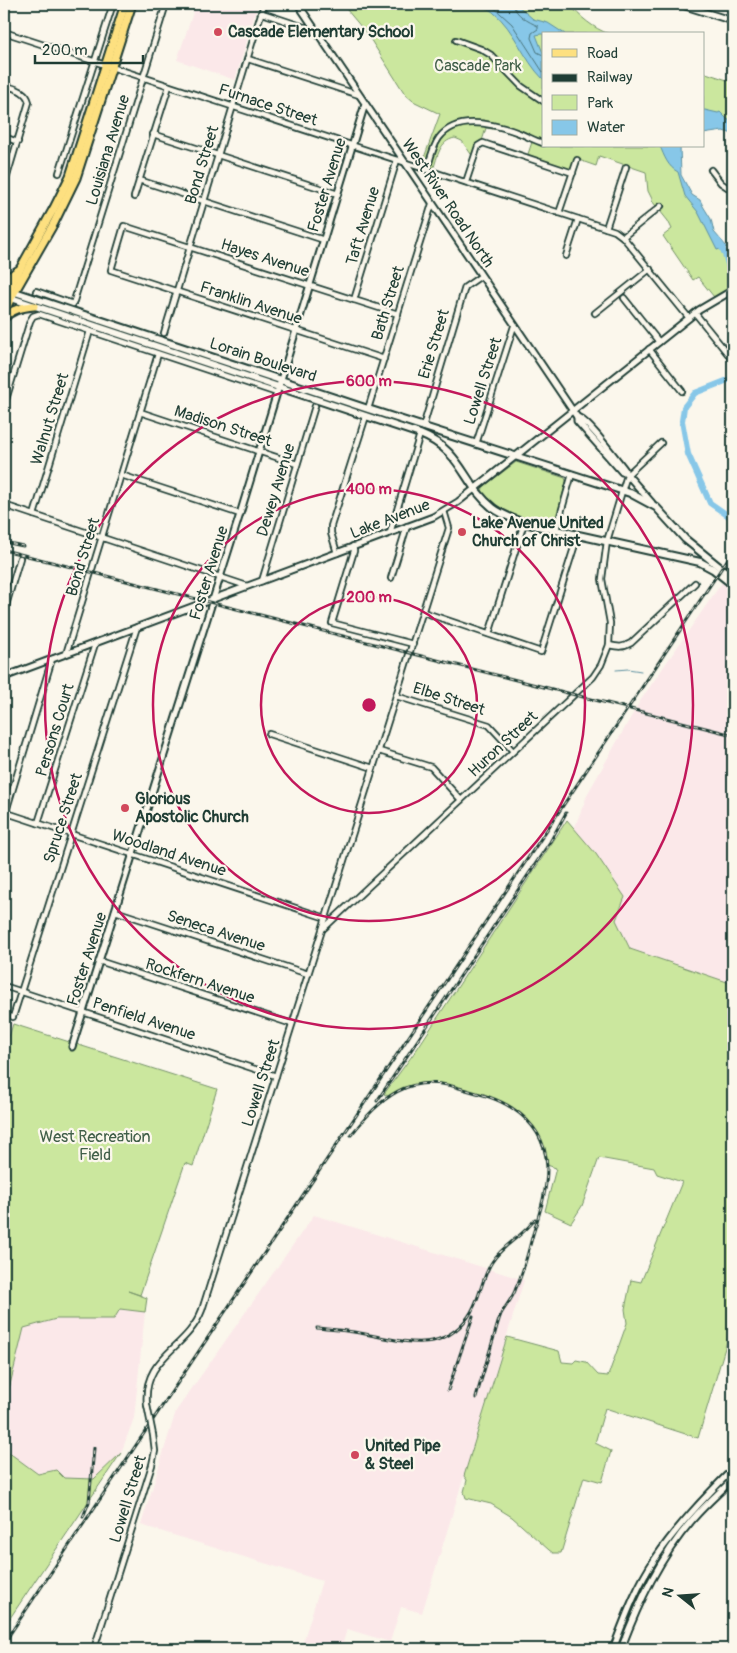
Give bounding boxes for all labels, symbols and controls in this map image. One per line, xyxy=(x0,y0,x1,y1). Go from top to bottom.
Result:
place label: Cascade Elementary School xyxy=(228,22,414,42)
marker: Cascade Elementary School xyxy=(212,26,224,38)
scale bar xyxy=(35,32,142,64)
legend xyxy=(542,32,704,148)
text: 200 m xyxy=(42,41,87,60)
text: Road xyxy=(587,44,618,63)
park label: Cascade Park xyxy=(434,56,522,76)
text: Railway xyxy=(587,68,633,87)
street label: Furnace Street xyxy=(216,80,320,131)
street label: Louisiana Avenue xyxy=(82,92,134,208)
text: Park xyxy=(587,94,614,113)
text: Water xyxy=(587,118,626,137)
street label: Bond Street xyxy=(181,123,224,207)
street label: Foster Avenue xyxy=(303,135,351,234)
street label: West River Road North xyxy=(397,135,499,271)
street label: Taft Avenue xyxy=(342,184,384,268)
street label: Hayes Avenue xyxy=(218,234,312,282)
street label: Bath Street xyxy=(367,263,409,343)
street label: Franklin Avenue xyxy=(197,277,305,329)
street label: Erie Street xyxy=(414,306,454,381)
street label: Lorain Boulevard xyxy=(207,333,319,387)
street label: Lowell Street xyxy=(459,334,507,427)
street label: Walnut Street xyxy=(26,370,74,468)
text: 600 m xyxy=(346,372,392,391)
street label: Madison Street xyxy=(172,401,275,451)
street label: Dewey Avenue xyxy=(252,441,300,539)
text: 400 m xyxy=(346,480,392,499)
street label: Lake Avenue xyxy=(347,495,433,543)
place label: Lake Avenue United Church of Christ xyxy=(472,513,604,551)
street label: Bond Street xyxy=(62,515,105,599)
street label: Foster Avenue xyxy=(185,523,233,622)
marker: Lake Avenue United Church of Christ xyxy=(456,526,468,538)
text: 200 m xyxy=(346,588,392,607)
street label: Elbe Street xyxy=(410,678,488,720)
street label: Persons Court xyxy=(31,681,79,779)
centre of rings xyxy=(360,696,378,714)
street label: Huron Street xyxy=(464,706,542,781)
street label: Spruce Street xyxy=(39,770,87,866)
place label: Glorious Apostolic Church xyxy=(135,789,249,827)
marker: Glorious Apostolic Church xyxy=(119,802,131,814)
street label: Woodland Avenue xyxy=(109,825,229,881)
street label: Seneca Avenue xyxy=(164,906,268,956)
street label: Foster Avenue xyxy=(62,910,112,1008)
street label: Rockfern Avenue xyxy=(143,954,257,1008)
street label: Penfield Avenue xyxy=(90,993,198,1045)
street label: Lowell Street xyxy=(237,1036,285,1129)
park label: West Recreation Field xyxy=(40,1127,150,1165)
place label: United Pipe & Steel xyxy=(365,1436,441,1474)
marker: United Pipe & Steel xyxy=(349,1449,361,1461)
street label: Lowell Street xyxy=(105,1452,151,1545)
north arrow xyxy=(654,1570,704,1620)
text: N xyxy=(659,1585,678,1599)

